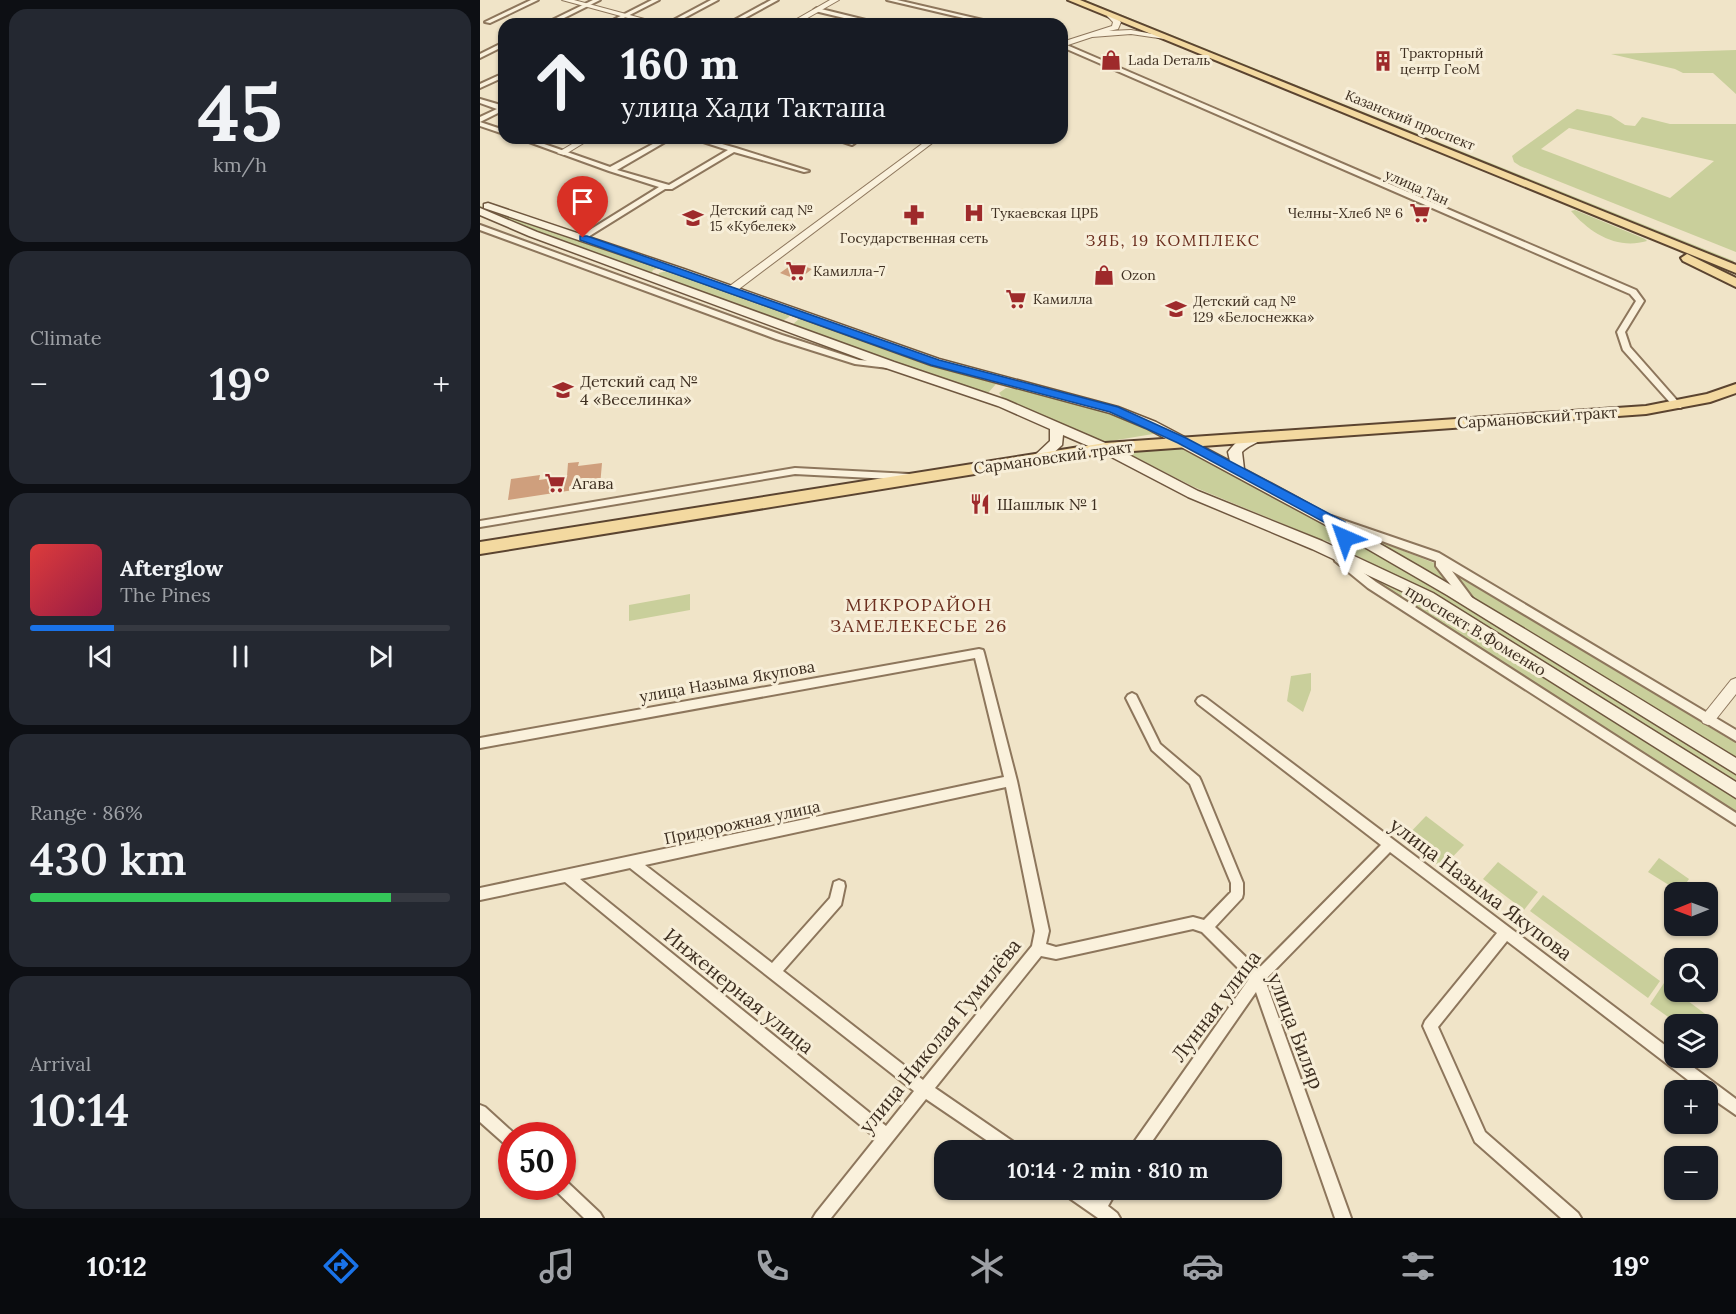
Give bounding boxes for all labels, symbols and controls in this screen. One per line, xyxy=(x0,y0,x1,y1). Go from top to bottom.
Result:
text: 160 m xyxy=(621,37,739,91)
icon: ahead xyxy=(522,42,600,120)
place label: Тракторный центр ГеоМ xyxy=(1400,44,1484,78)
shop icon: Lada Dеталь xyxy=(1099,48,1123,72)
building icon: Тракторный центр ГеоМ xyxy=(1371,49,1395,73)
place label: Lada Dеталь xyxy=(1128,51,1210,69)
text: 45 xyxy=(198,63,282,162)
street label: Казанский проспект xyxy=(1342,86,1478,154)
text: улица Хади Такташа xyxy=(621,90,886,124)
text: km/h xyxy=(213,152,267,177)
street label: улица Тан xyxy=(1382,165,1452,209)
pin xyxy=(557,176,608,238)
icon: arrive xyxy=(566,185,599,218)
place label: Детский сад № 15 «Кубелек» xyxy=(710,201,813,235)
hospital icon: Тукаевская ЦРБ xyxy=(962,201,986,225)
supermarket icon: Челны-Хлеб № 6 xyxy=(1408,201,1432,225)
pharmacy icon: Государственная сеть xyxy=(902,203,926,227)
place label: Тукаевская ЦРБ xyxy=(991,204,1098,222)
place label: Челны-Хлеб № 6 xyxy=(1287,204,1403,222)
school or university icon: Детский сад № 15 «Кубелек» xyxy=(681,206,705,230)
place label: Государственная сеть xyxy=(840,229,988,247)
district label: ЗЯБ, 19 КОМПЛЕКС xyxy=(1085,230,1261,250)
supermarket icon: Камилла-7 xyxy=(784,259,808,283)
place label: Камилла-7 xyxy=(813,262,886,280)
shop icon: Ozon xyxy=(1092,263,1116,287)
place label: Ozon xyxy=(1121,266,1156,284)
supermarket icon: Камилла xyxy=(1004,287,1028,311)
place label: Камилла xyxy=(1033,290,1093,308)
place label: Детский сад № 129 «Белоснежка» xyxy=(1193,292,1314,326)
school or university icon: Детский сад № 129 «Белоснежка» xyxy=(1164,297,1188,321)
text: Climate xyxy=(30,325,102,350)
text: 19° xyxy=(209,355,271,412)
text: − xyxy=(30,363,48,405)
text: + xyxy=(433,363,450,405)
place label: Детский сад № 4 «Веселинка» xyxy=(580,371,698,409)
school or university icon: Детский сад № 4 «Веселинка» xyxy=(551,378,575,402)
street label: Сармановский тракт xyxy=(1456,401,1618,433)
street label: Сармановский тракт xyxy=(972,436,1134,478)
supermarket icon: Агава xyxy=(543,471,567,495)
place label: Агава xyxy=(571,473,614,493)
restaurant icon: Шашлык № 1 xyxy=(968,492,992,516)
place label: Шашлык № 1 xyxy=(997,494,1097,514)
position arrow xyxy=(1313,506,1377,570)
text: Afterglow xyxy=(120,554,223,582)
street label: проспект В.Фоменко xyxy=(1402,580,1550,680)
text: The Pines xyxy=(120,582,211,607)
district label: МИКРОРАЙОН ЗАМЕЛЕКЕСЬЕ 26 xyxy=(830,593,1008,637)
icon: previous xyxy=(84,640,117,673)
icon: pause xyxy=(224,640,257,673)
icon: next xyxy=(364,640,397,673)
street label: улица Назыма Якупова xyxy=(638,656,816,706)
street label: Придорожная улица xyxy=(662,796,822,848)
text: Range · 86% xyxy=(30,800,143,825)
street label: улица Назыма Якупова xyxy=(1385,812,1578,965)
text: 430 km xyxy=(30,830,187,887)
north arrow xyxy=(1664,882,1718,936)
map controls xyxy=(1664,882,1718,1200)
street label: Инженерная улица xyxy=(659,922,819,1059)
street label: улица Николая Гумилёва xyxy=(853,933,1026,1138)
street label: Лунная улица xyxy=(1166,945,1266,1066)
button: search xyxy=(1664,948,1718,1002)
street label: улица Биляр xyxy=(1263,969,1330,1092)
button: layers xyxy=(1664,1014,1718,1068)
text: Arrival xyxy=(30,1051,91,1076)
button: + xyxy=(1664,1080,1718,1134)
text: 10:14 xyxy=(30,1081,129,1138)
speed limit sign: 50 xyxy=(498,1122,576,1200)
button: − xyxy=(1664,1146,1718,1200)
text: 10:14 · 2 min · 810 m xyxy=(1007,1156,1209,1184)
icon: directions xyxy=(320,1245,362,1287)
icon: music xyxy=(536,1245,578,1287)
icon: phone xyxy=(751,1245,793,1287)
icon: climate xyxy=(966,1245,1008,1287)
icon: car xyxy=(1182,1245,1224,1287)
icon: filters xyxy=(1397,1245,1439,1287)
text: 10:12 xyxy=(87,1249,147,1283)
text: 19° xyxy=(1612,1249,1649,1283)

